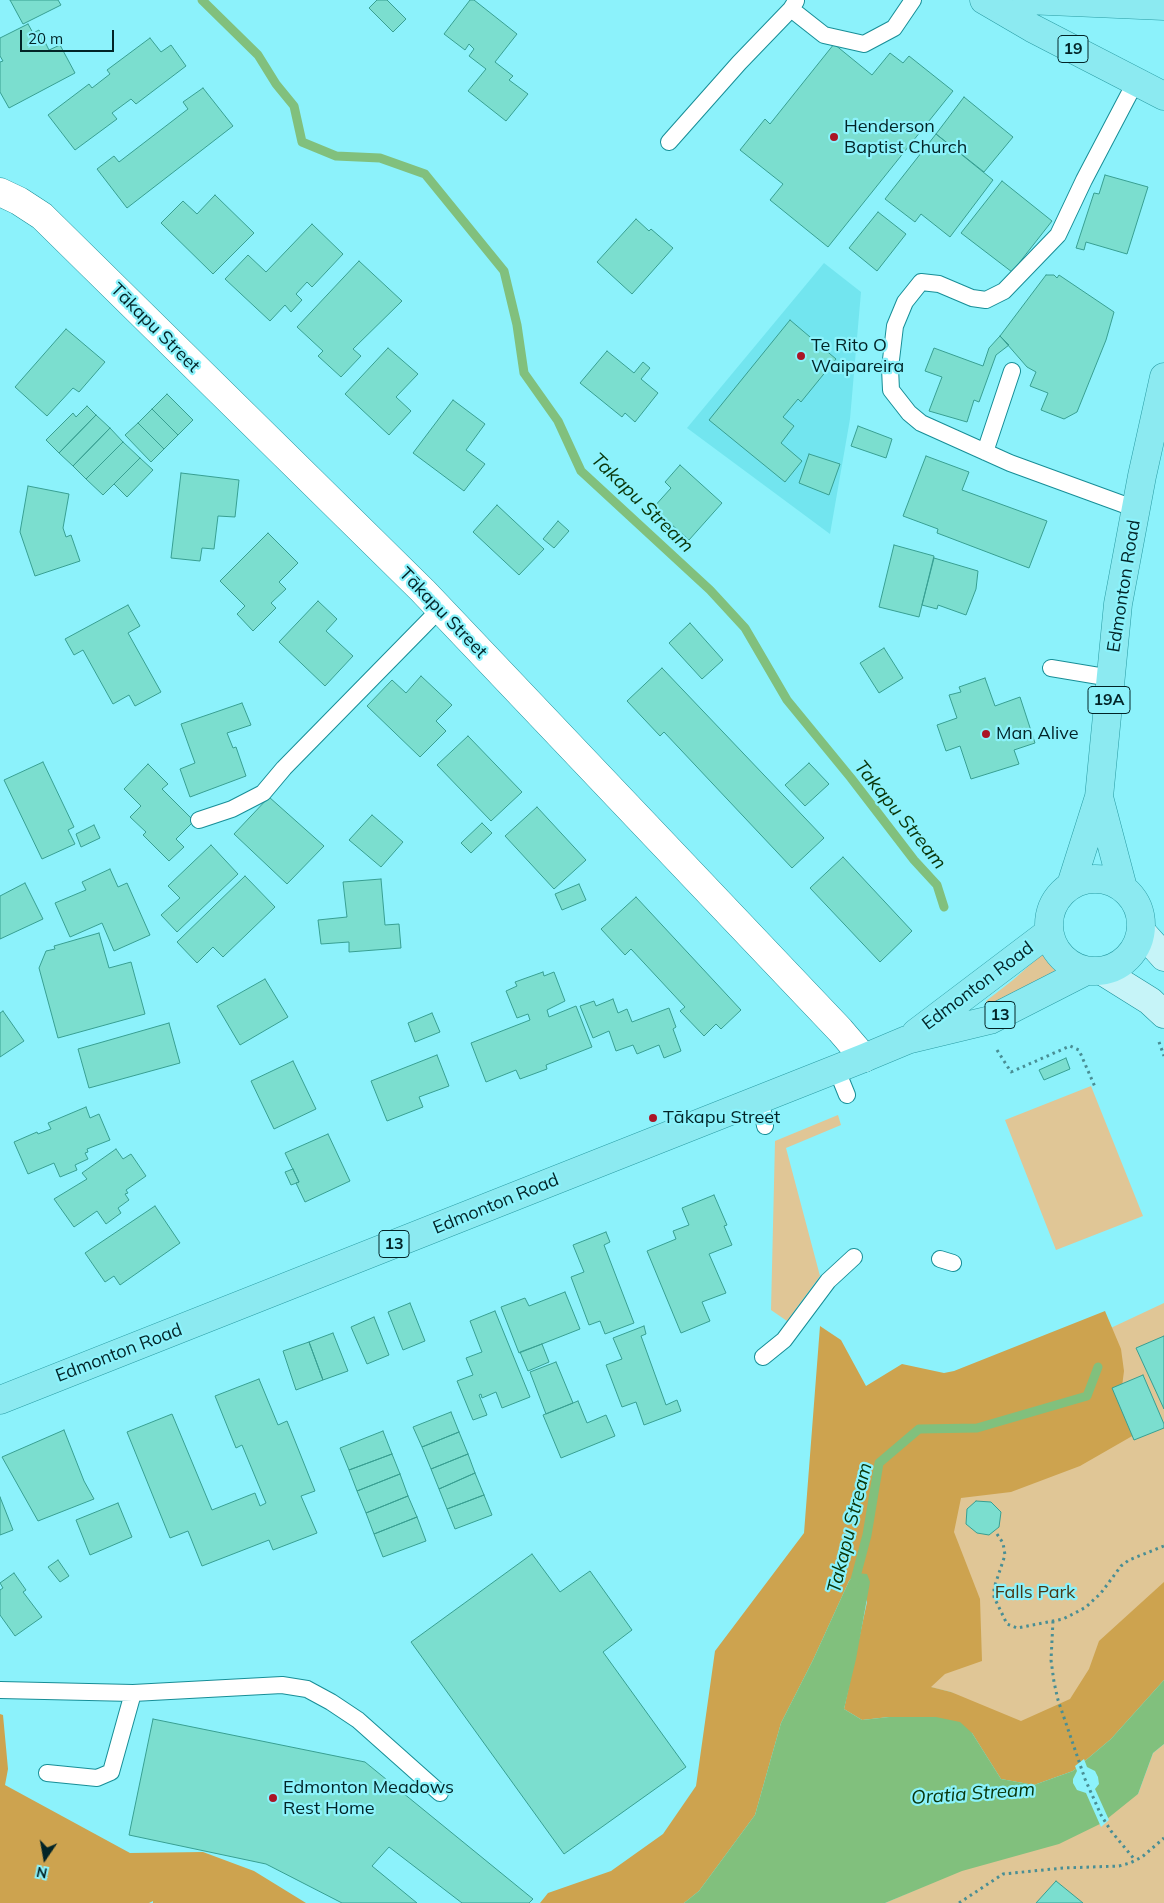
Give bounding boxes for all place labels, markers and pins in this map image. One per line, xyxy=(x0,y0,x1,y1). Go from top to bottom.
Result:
place label: Henderson Baptist Church xyxy=(844,116,967,158)
marker: Henderson Baptist Church xyxy=(828,131,840,143)
place label: Te Rito O Waipareira xyxy=(811,335,904,378)
marker: Te Rito O Waipareira xyxy=(795,350,807,362)
place label: Man Alive xyxy=(996,723,1079,745)
marker: Man Alive xyxy=(980,728,992,740)
place label: Tākapu Street xyxy=(663,1107,780,1129)
marker: Tākapu Street xyxy=(647,1112,659,1124)
place label: Edmonton Meadows Rest Home xyxy=(283,1777,454,1820)
marker: Edmonton Meadows Rest Home xyxy=(267,1792,279,1804)

